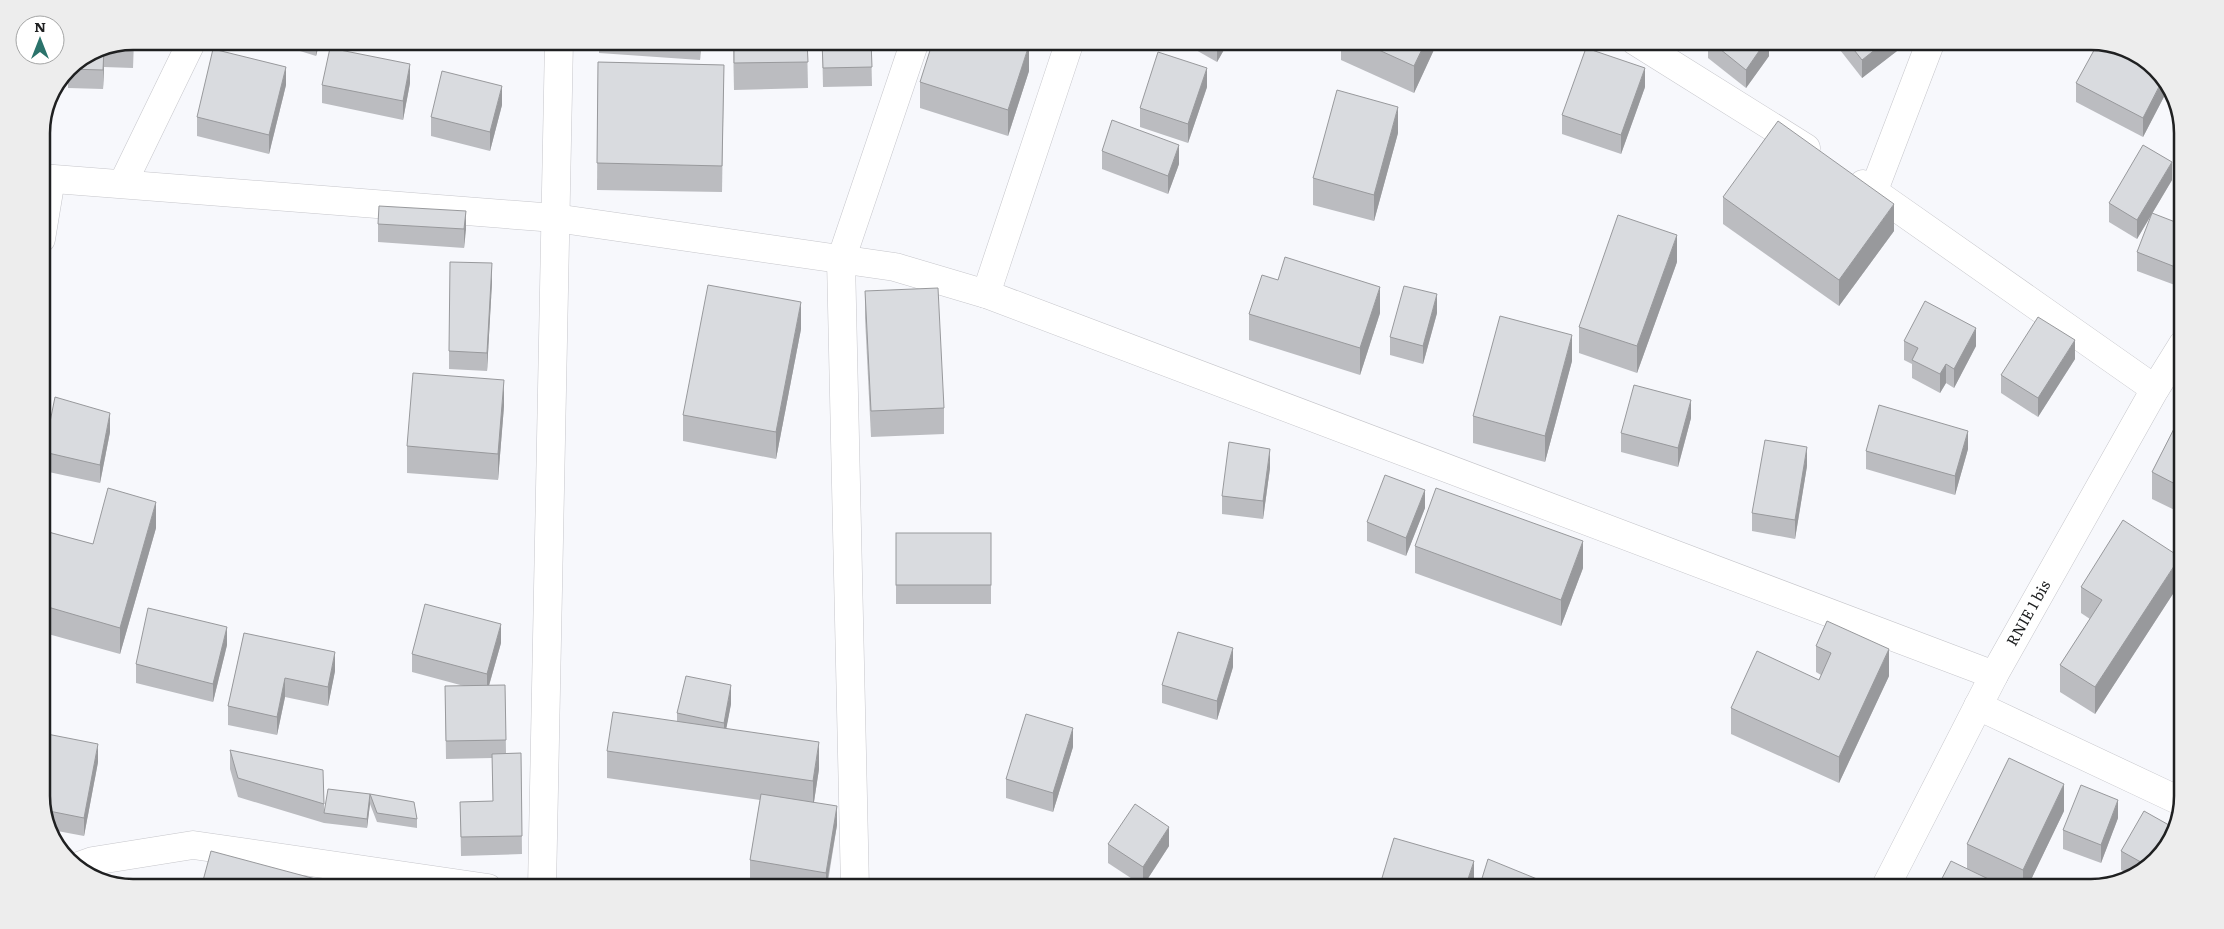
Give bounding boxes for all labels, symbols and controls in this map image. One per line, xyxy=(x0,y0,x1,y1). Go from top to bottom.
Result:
north arrow xyxy=(15,15,65,65)
text: N xyxy=(34,16,46,36)
street label: RNIE 1 bis xyxy=(2000,575,2055,650)

